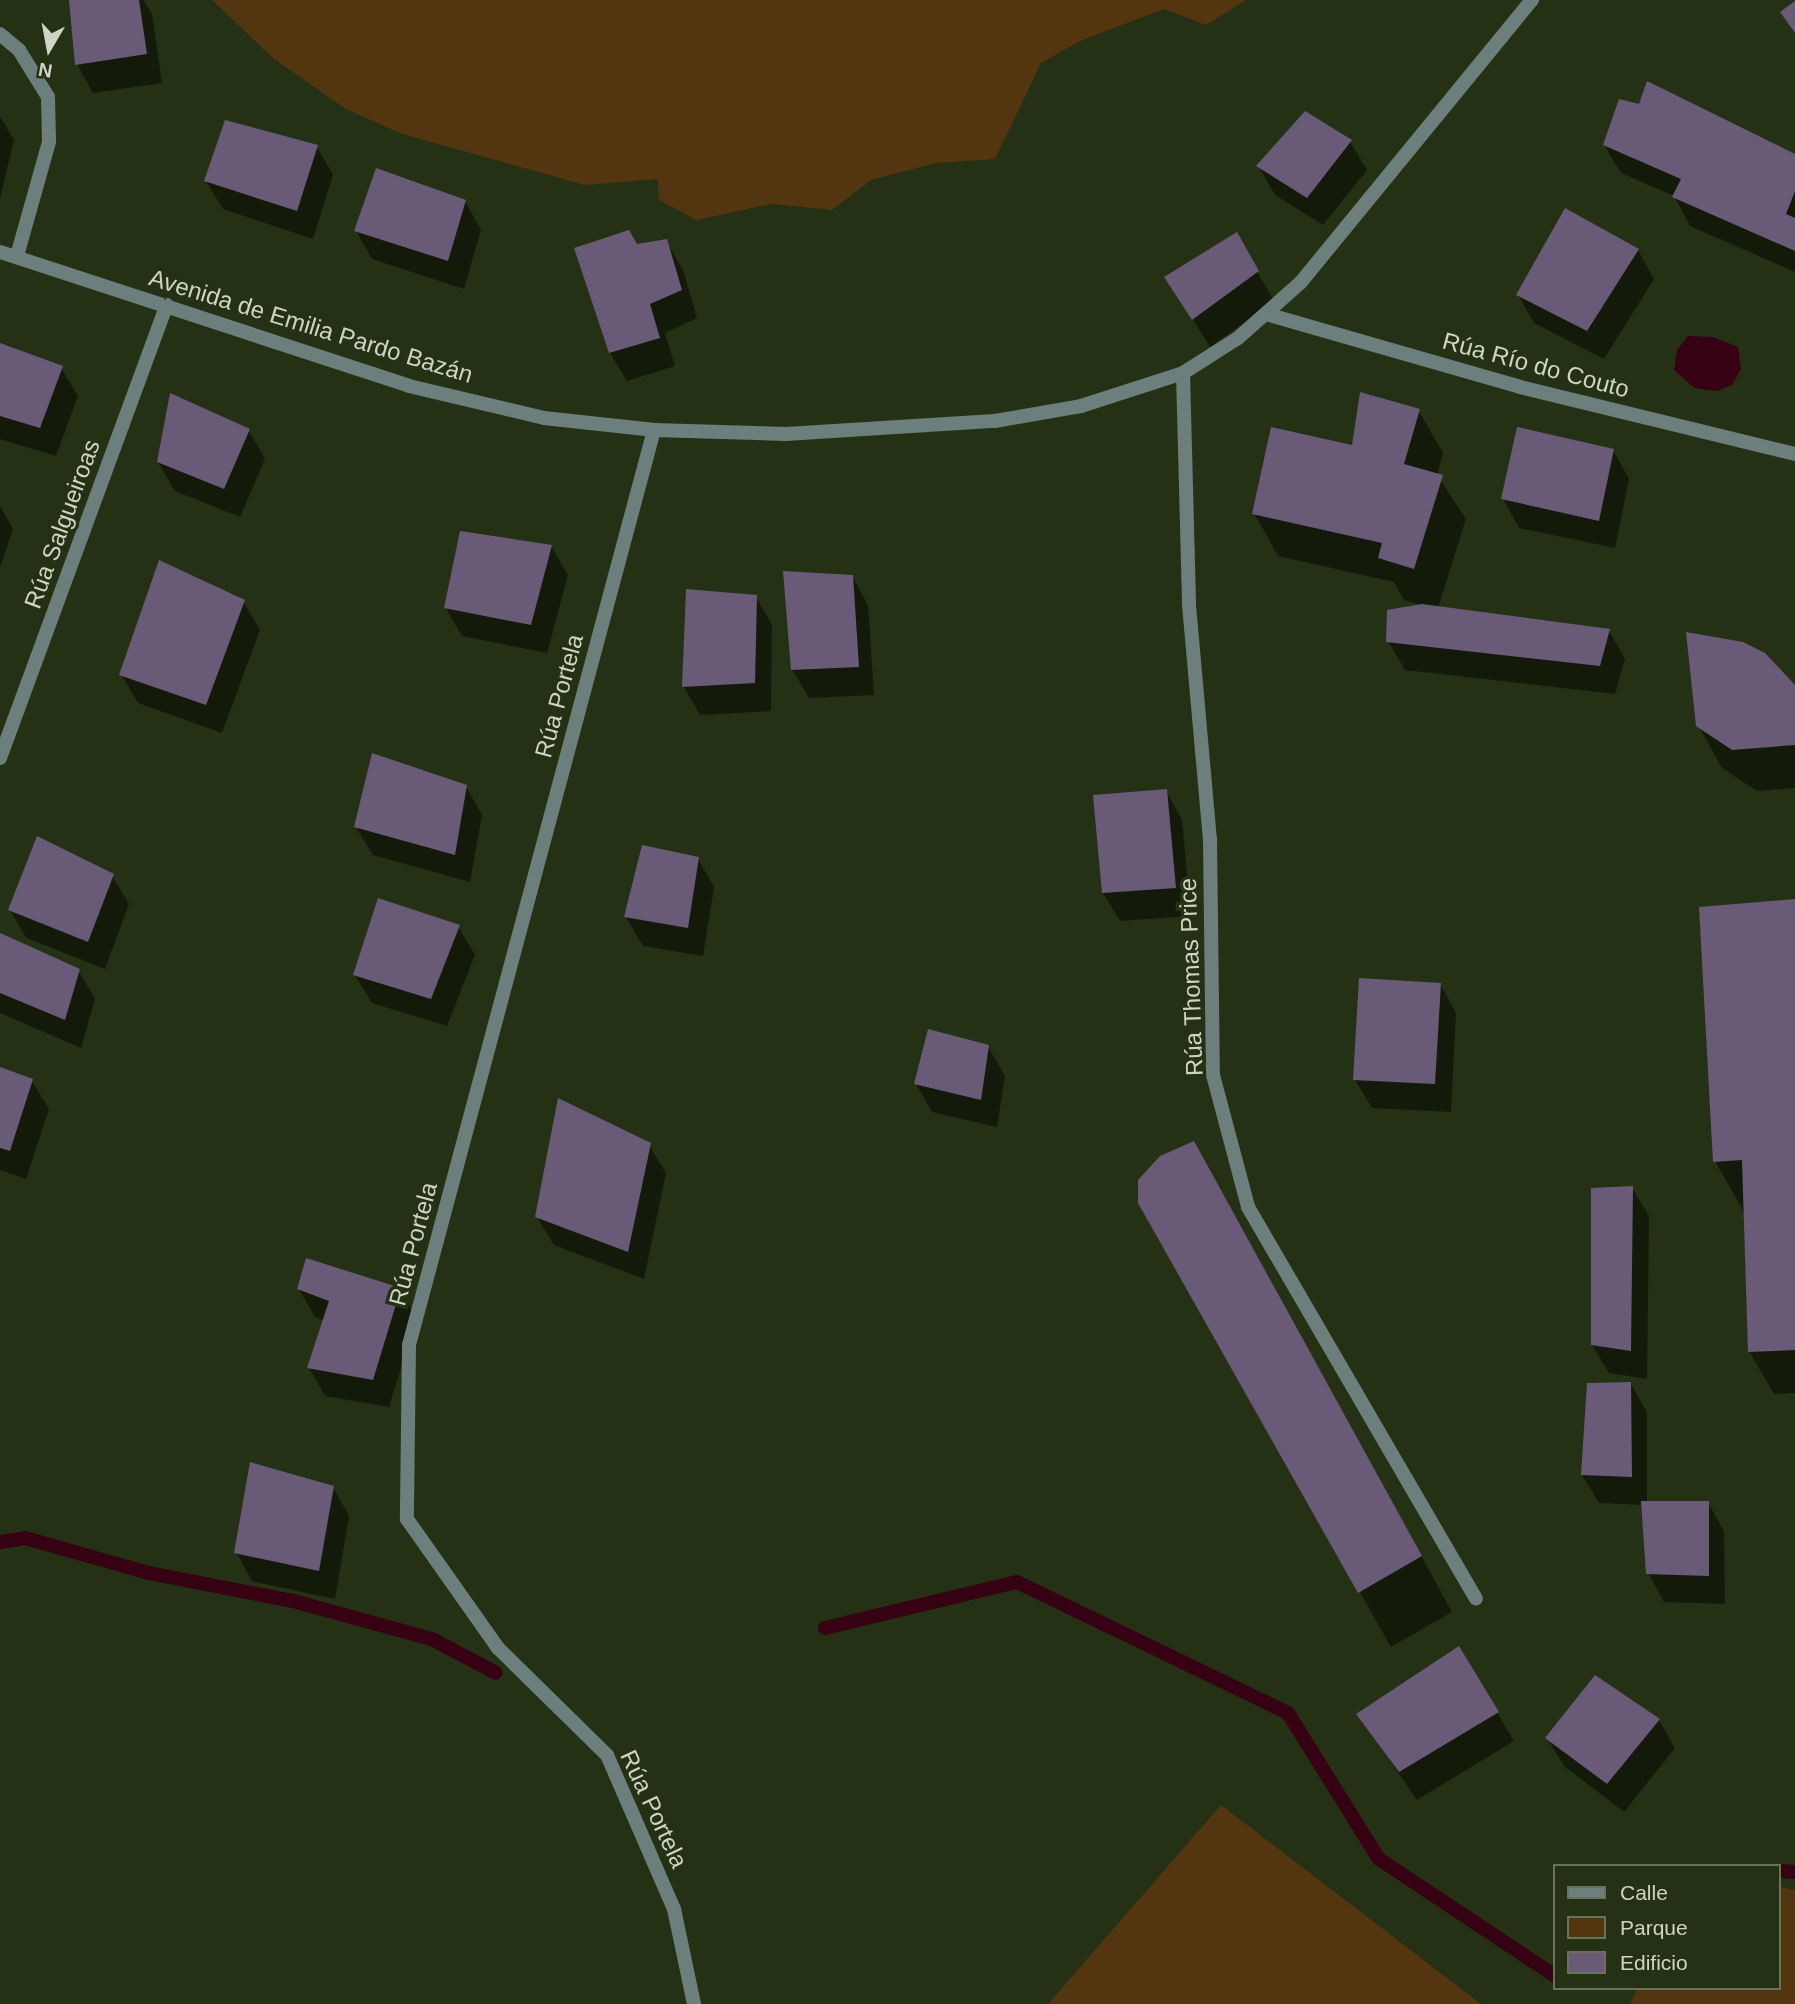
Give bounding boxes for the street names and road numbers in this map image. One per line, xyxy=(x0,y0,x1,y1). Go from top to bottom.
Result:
street label: Avenida de Emilia Pardo Bazán xyxy=(146,263,476,389)
street label: Rúa Río do Couto xyxy=(1439,326,1633,404)
street label: Rúa Salgueiroas xyxy=(18,436,106,612)
street label: Rúa Portela xyxy=(529,631,589,761)
street label: Rúa Thomas Price xyxy=(1173,877,1209,1077)
street label: Rúa Portela xyxy=(383,1179,443,1309)
street label: Rúa Portela xyxy=(614,1745,694,1873)

